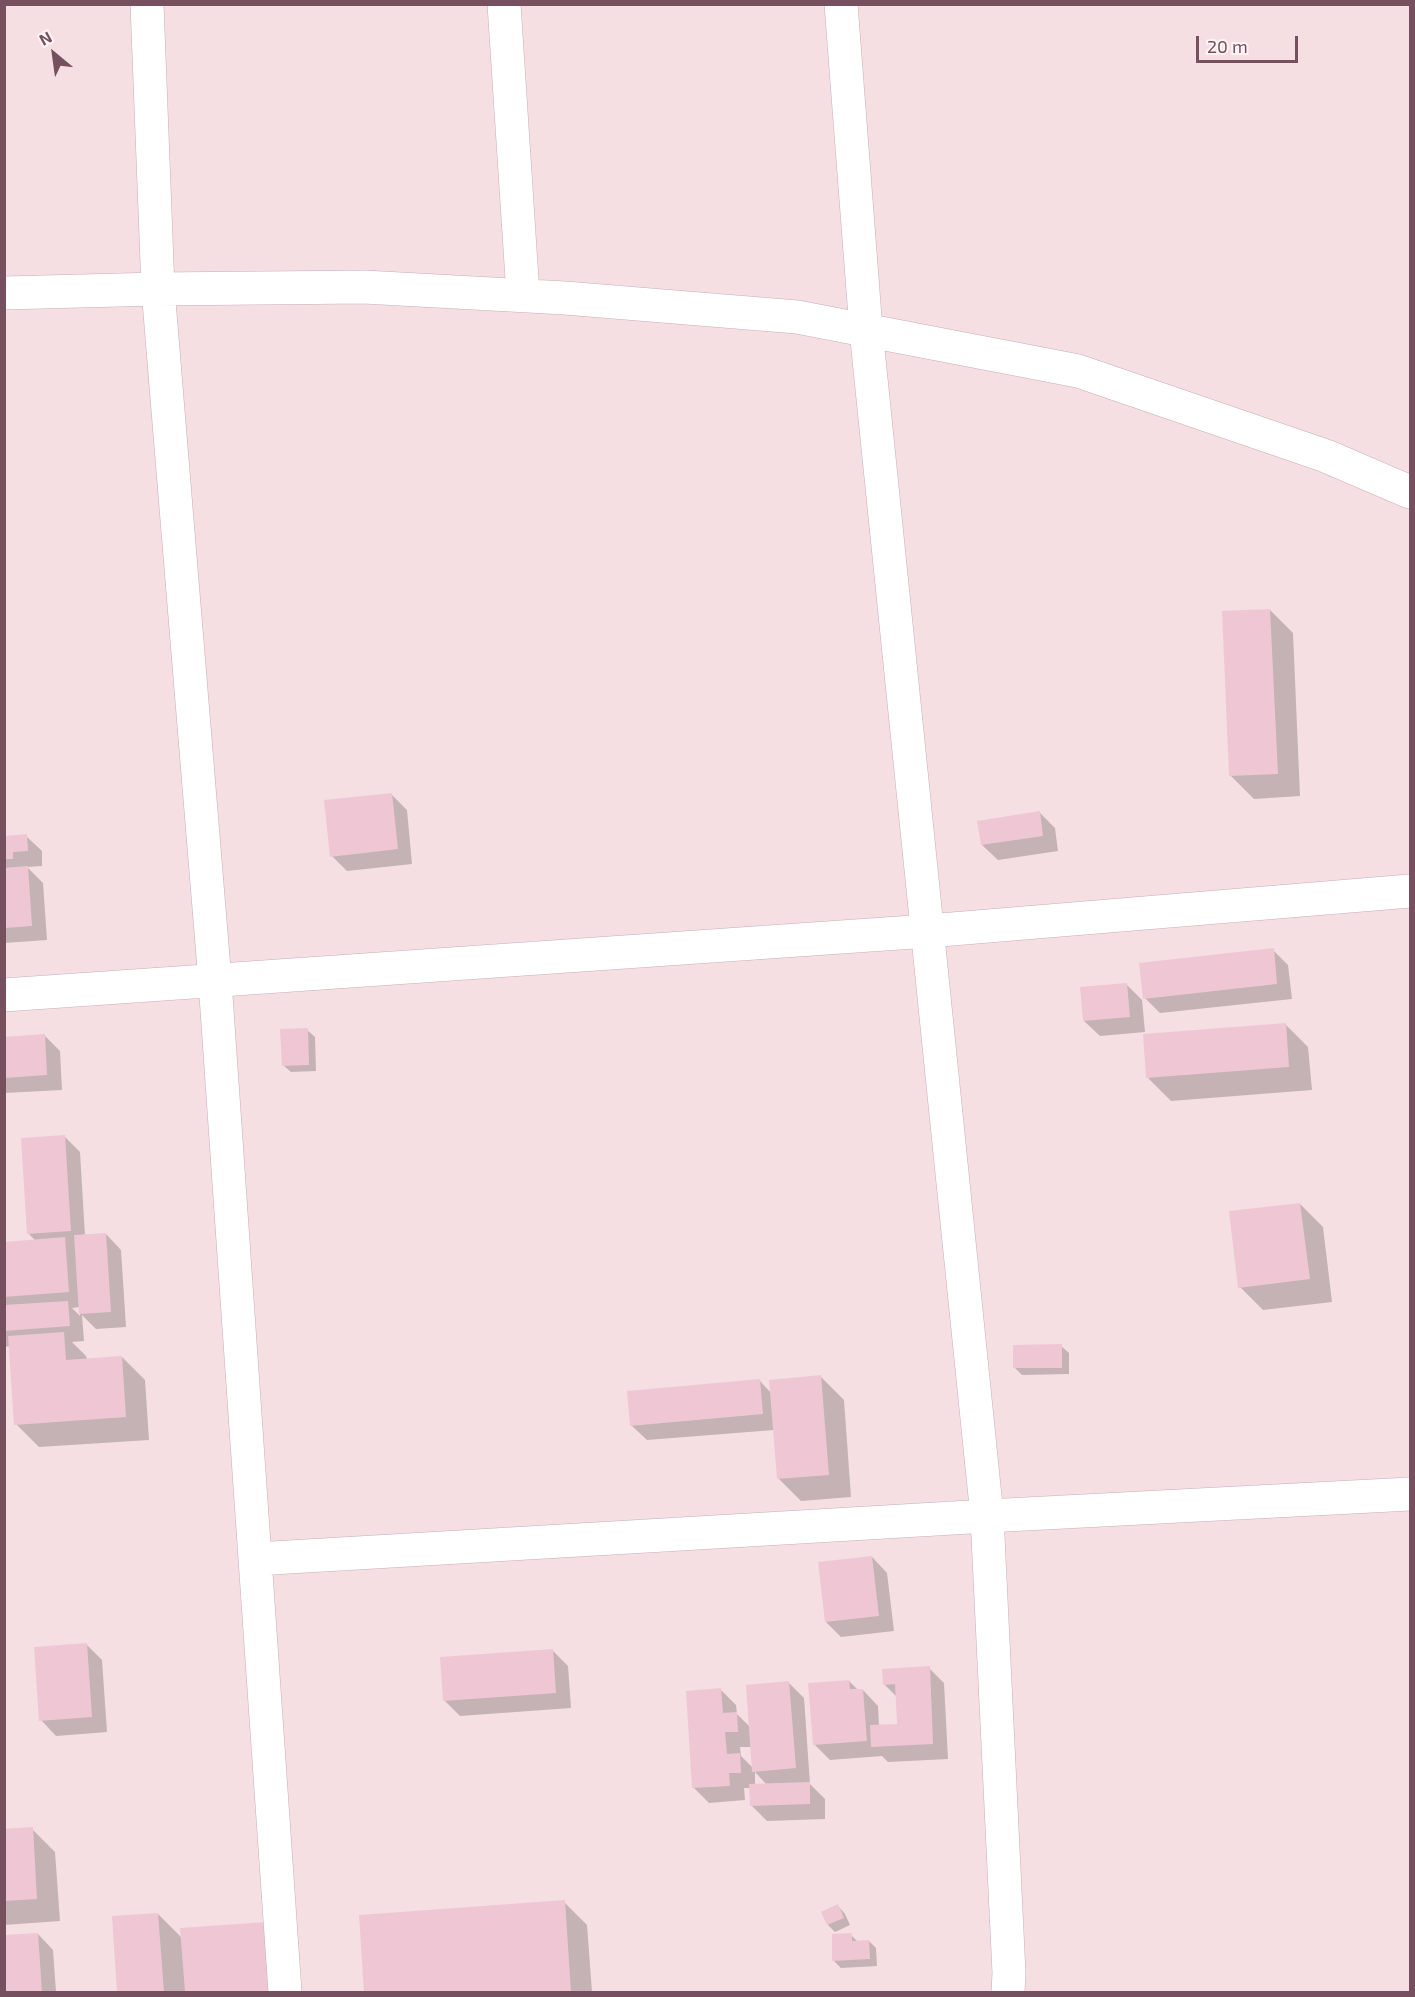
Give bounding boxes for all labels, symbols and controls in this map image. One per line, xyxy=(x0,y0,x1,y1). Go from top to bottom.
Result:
north arrow xyxy=(24,24,84,84)
scale bar xyxy=(1199,24,1301,62)
text: N xyxy=(35,27,55,49)
text: 20 m xyxy=(1207,35,1248,57)

